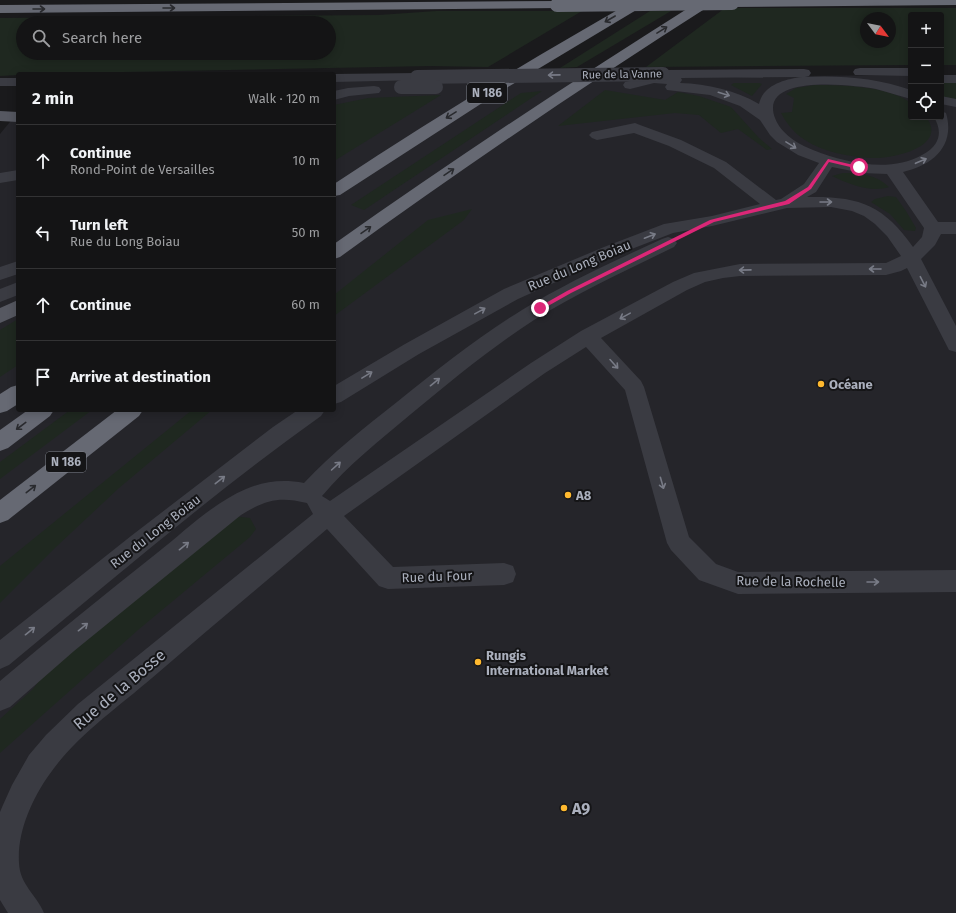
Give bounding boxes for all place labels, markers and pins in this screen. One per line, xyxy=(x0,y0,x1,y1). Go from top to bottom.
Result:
place label: Océane xyxy=(829,377,873,392)
marker: Océane xyxy=(816,379,826,389)
place label: A8 xyxy=(575,488,592,503)
marker: A8 xyxy=(563,490,573,500)
place label: Rungis International Market xyxy=(486,648,610,678)
marker: Rungis International Market xyxy=(473,657,483,667)
place label: A9 xyxy=(571,799,590,818)
marker: A9 xyxy=(559,803,569,813)

